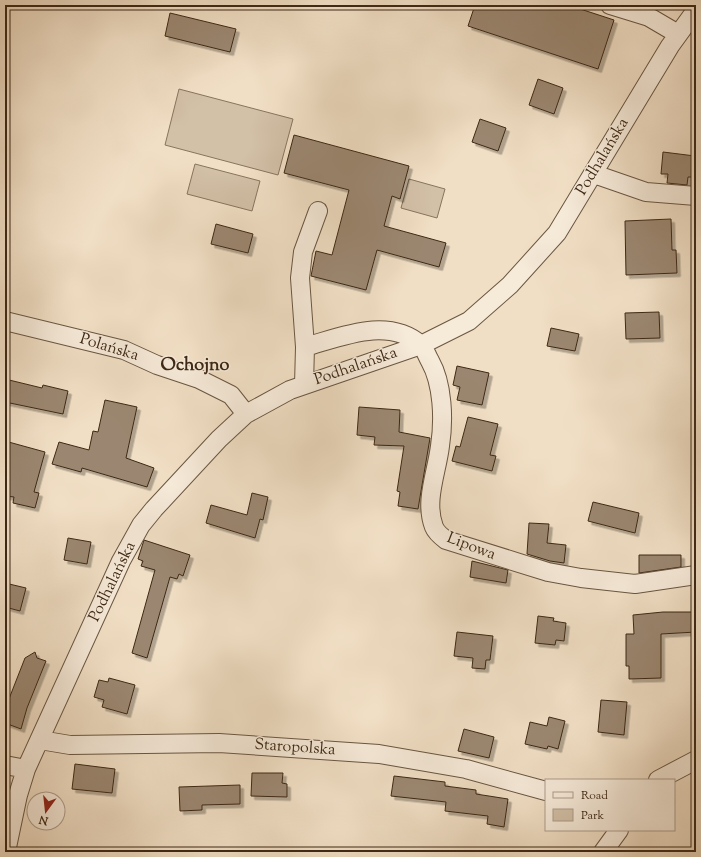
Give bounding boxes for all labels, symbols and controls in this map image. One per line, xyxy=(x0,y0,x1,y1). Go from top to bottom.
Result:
street label: Podhalańska xyxy=(571,113,635,200)
street label: Polańska xyxy=(77,328,142,368)
street label: Podhalańska xyxy=(311,342,401,392)
district label: Ochojno xyxy=(161,353,230,379)
street label: Lipowa xyxy=(443,527,499,567)
street label: Podhalańska xyxy=(84,537,143,626)
street label: Staropolska xyxy=(254,734,337,762)
legend xyxy=(545,779,675,831)
text: Road xyxy=(581,787,608,805)
north arrow xyxy=(26,791,66,831)
text: Park xyxy=(581,807,604,825)
text: N xyxy=(37,811,51,829)

